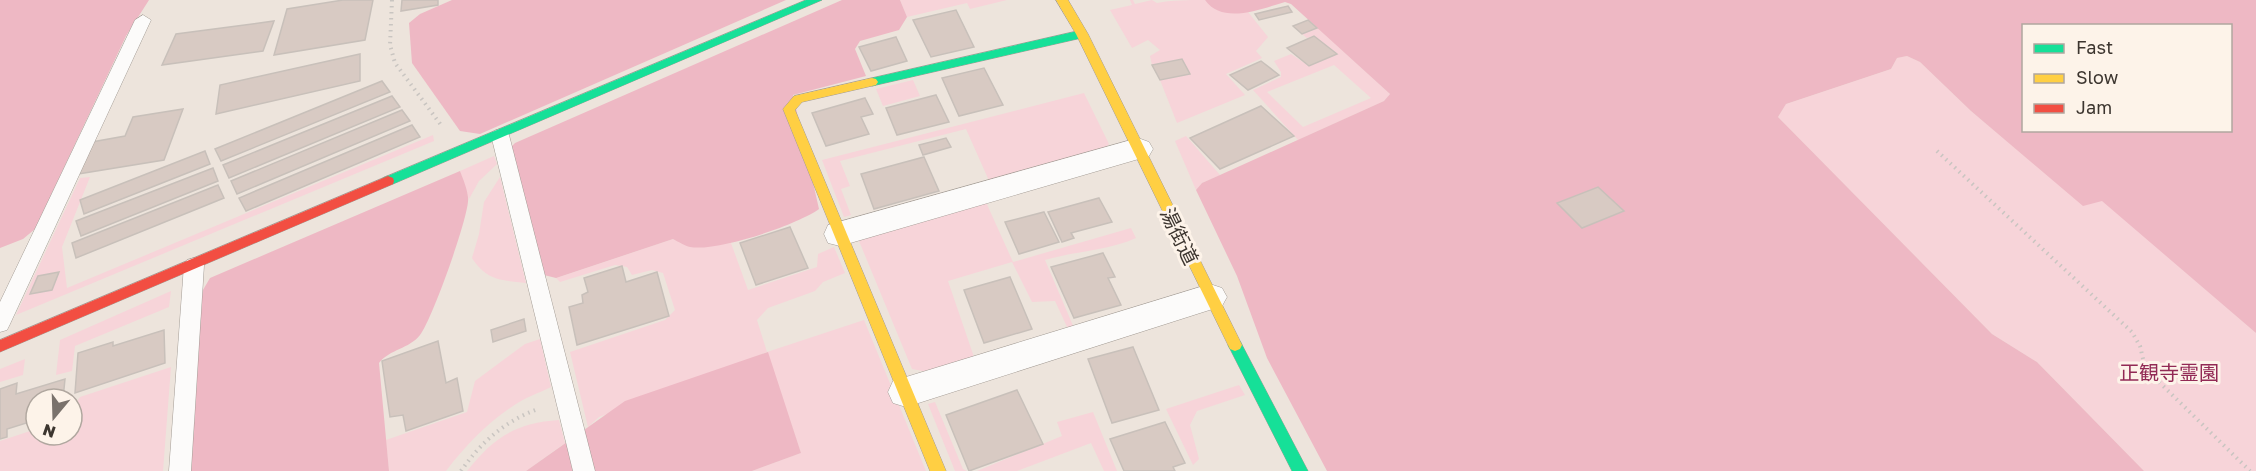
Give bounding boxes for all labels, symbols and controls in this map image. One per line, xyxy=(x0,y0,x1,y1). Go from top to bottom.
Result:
legend xyxy=(2022,24,2232,132)
text: Fast xyxy=(2076,36,2113,58)
text: Slow xyxy=(2076,66,2119,88)
text: Jam xyxy=(2076,96,2112,118)
street label: 湯街道 xyxy=(1156,204,1204,268)
park label: 正観寺霊園 xyxy=(2119,360,2219,384)
north arrow xyxy=(24,387,84,447)
text: N xyxy=(40,420,58,443)

